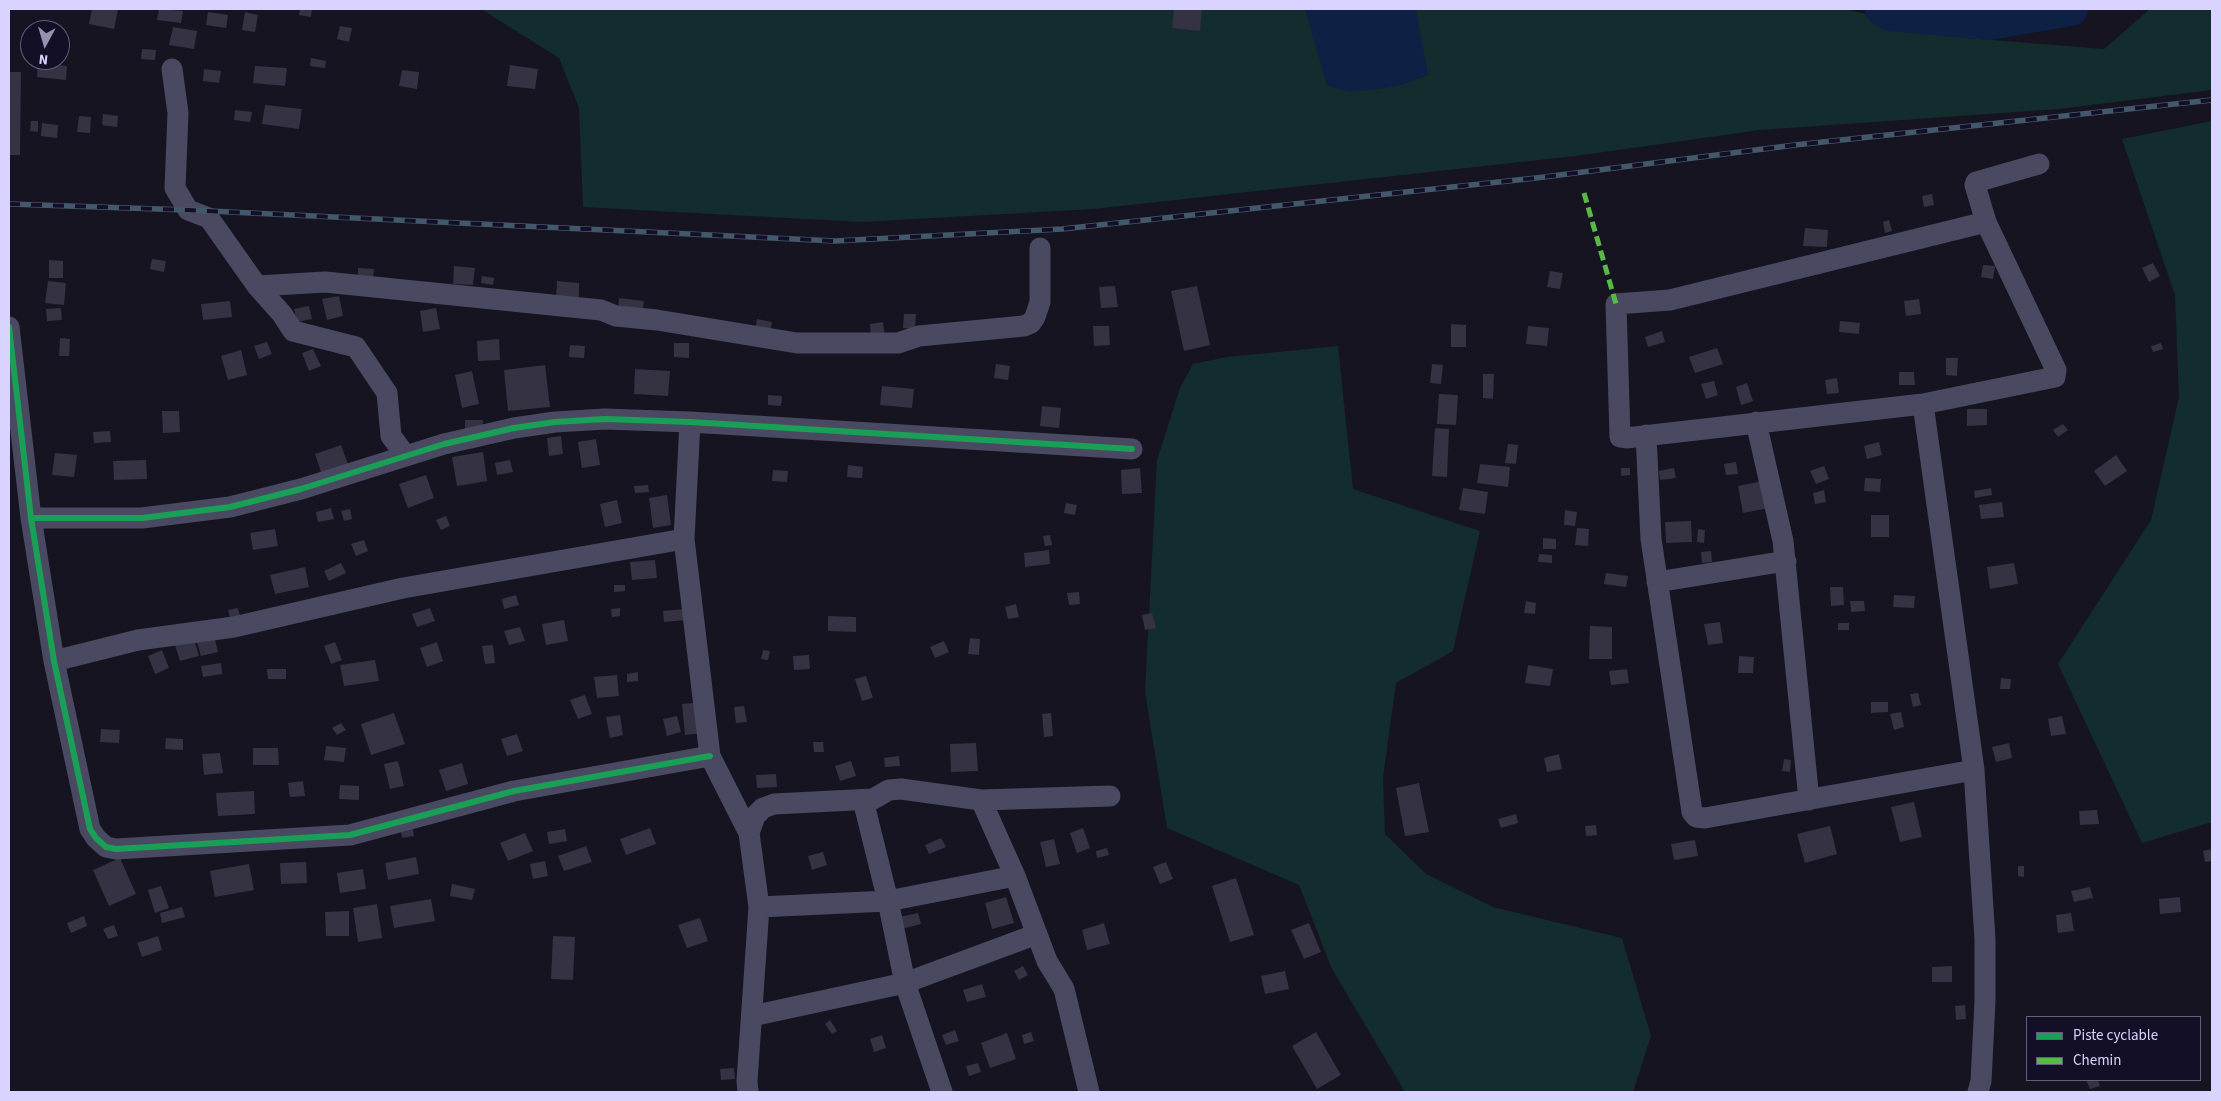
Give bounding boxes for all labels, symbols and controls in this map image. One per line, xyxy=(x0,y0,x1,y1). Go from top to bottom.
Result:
north arrow xyxy=(20,20,70,70)
text: N xyxy=(38,48,49,69)
legend xyxy=(2026,1016,2201,1081)
text: Piste cyclable xyxy=(2073,1025,2158,1046)
text: Chemin xyxy=(2073,1050,2122,1071)

